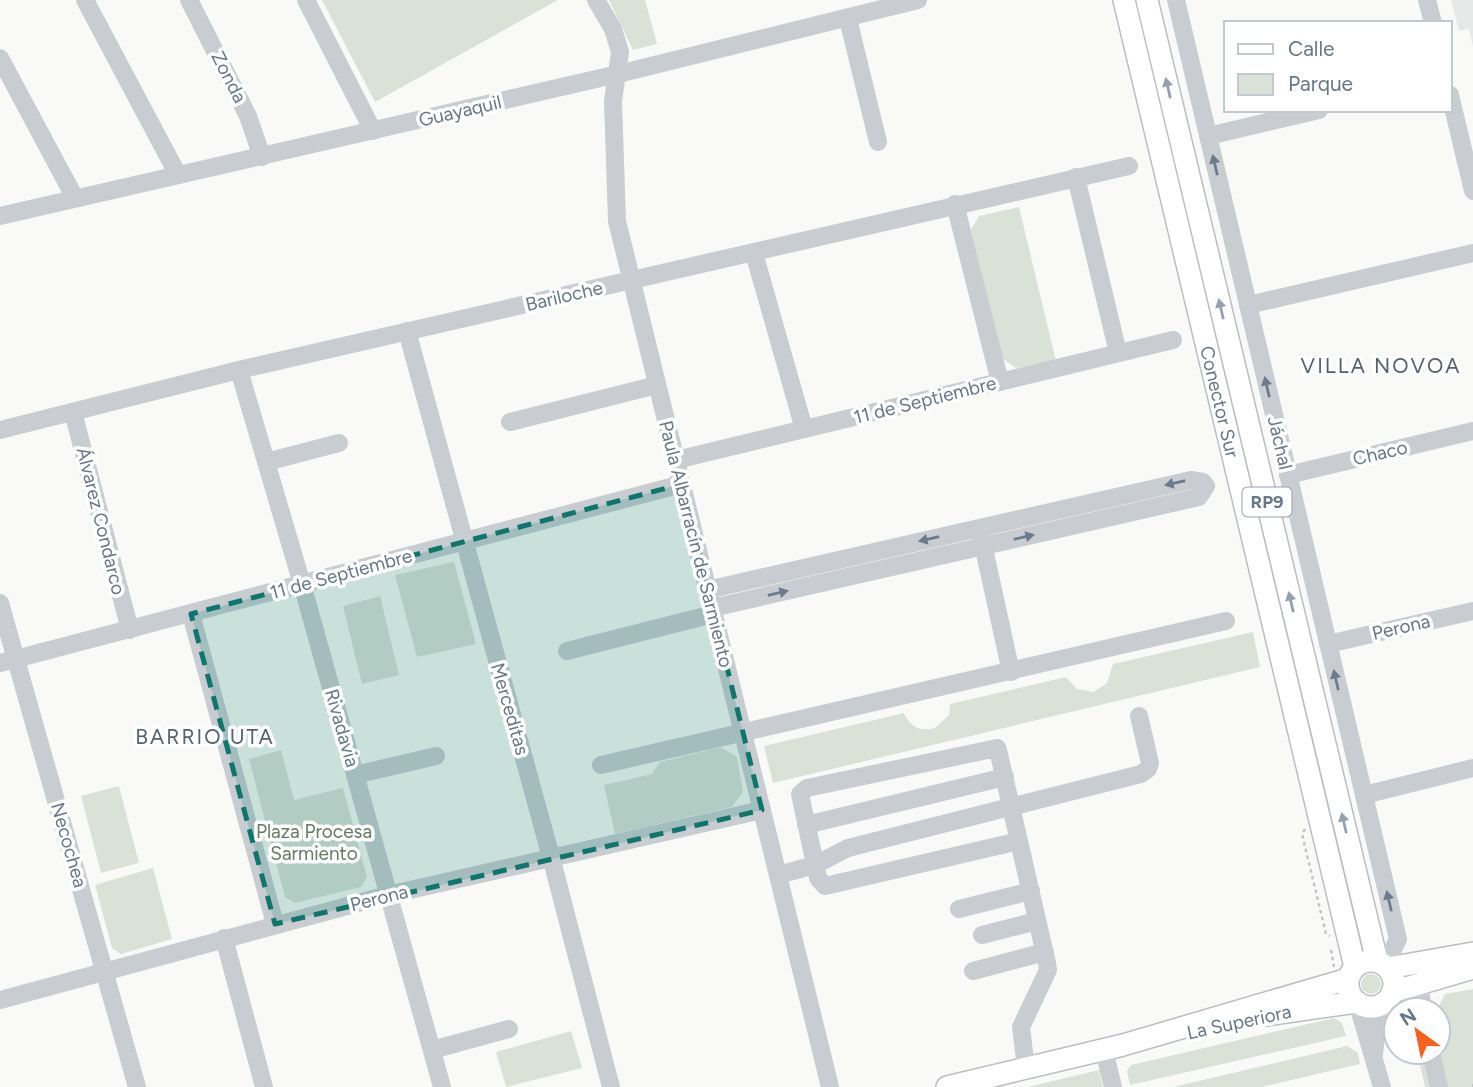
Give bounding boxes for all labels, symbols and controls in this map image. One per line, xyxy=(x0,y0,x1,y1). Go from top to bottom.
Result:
legend xyxy=(1224,21,1452,112)
text: Calle xyxy=(1288,36,1335,61)
street label: Zonda xyxy=(206,47,252,107)
text: Parque xyxy=(1288,71,1353,96)
one-way arrow xyxy=(1162,77,1173,99)
street label: Guayaquil xyxy=(416,90,504,132)
one-way arrow xyxy=(1209,154,1220,176)
street label: Bariloche xyxy=(523,276,605,316)
one-way arrow xyxy=(1215,298,1226,320)
street label: Conector Sur xyxy=(1196,344,1245,460)
district label: VILLA NOVOA xyxy=(1301,353,1461,378)
street label: 11 de Septiembre xyxy=(851,371,999,429)
one-way arrow xyxy=(1261,376,1272,398)
street label: Jáchal xyxy=(1263,414,1297,472)
street label: Paula Albarracín de Sarmiento xyxy=(654,418,738,670)
street label: Chaco xyxy=(1350,436,1410,470)
street label: Álvarez Condarco xyxy=(72,445,130,597)
one-way arrow xyxy=(1164,478,1186,489)
road number: RP9 xyxy=(1242,488,1292,516)
one-way arrow xyxy=(1013,531,1035,542)
one-way arrow xyxy=(918,534,940,545)
street label: 11 de Septiembre xyxy=(268,544,414,604)
one-way arrow xyxy=(767,587,789,598)
one-way arrow xyxy=(1286,591,1297,613)
street label: Perona xyxy=(1370,609,1432,645)
street label: Merceditas xyxy=(486,660,534,758)
one-way arrow xyxy=(1331,669,1342,691)
street label: Rivadavia xyxy=(320,686,364,770)
district label: BARRIO UTA xyxy=(135,724,275,749)
street label: Necochea xyxy=(46,800,92,890)
one-way arrow xyxy=(1339,812,1350,834)
park label: Plaza Procesa Sarmiento xyxy=(256,820,372,865)
street label: Perona xyxy=(348,880,410,916)
one-way arrow xyxy=(1383,890,1394,912)
north arrow xyxy=(1382,996,1452,1066)
street label: La Superiora xyxy=(1185,1000,1293,1044)
text: N xyxy=(1396,1004,1420,1031)

